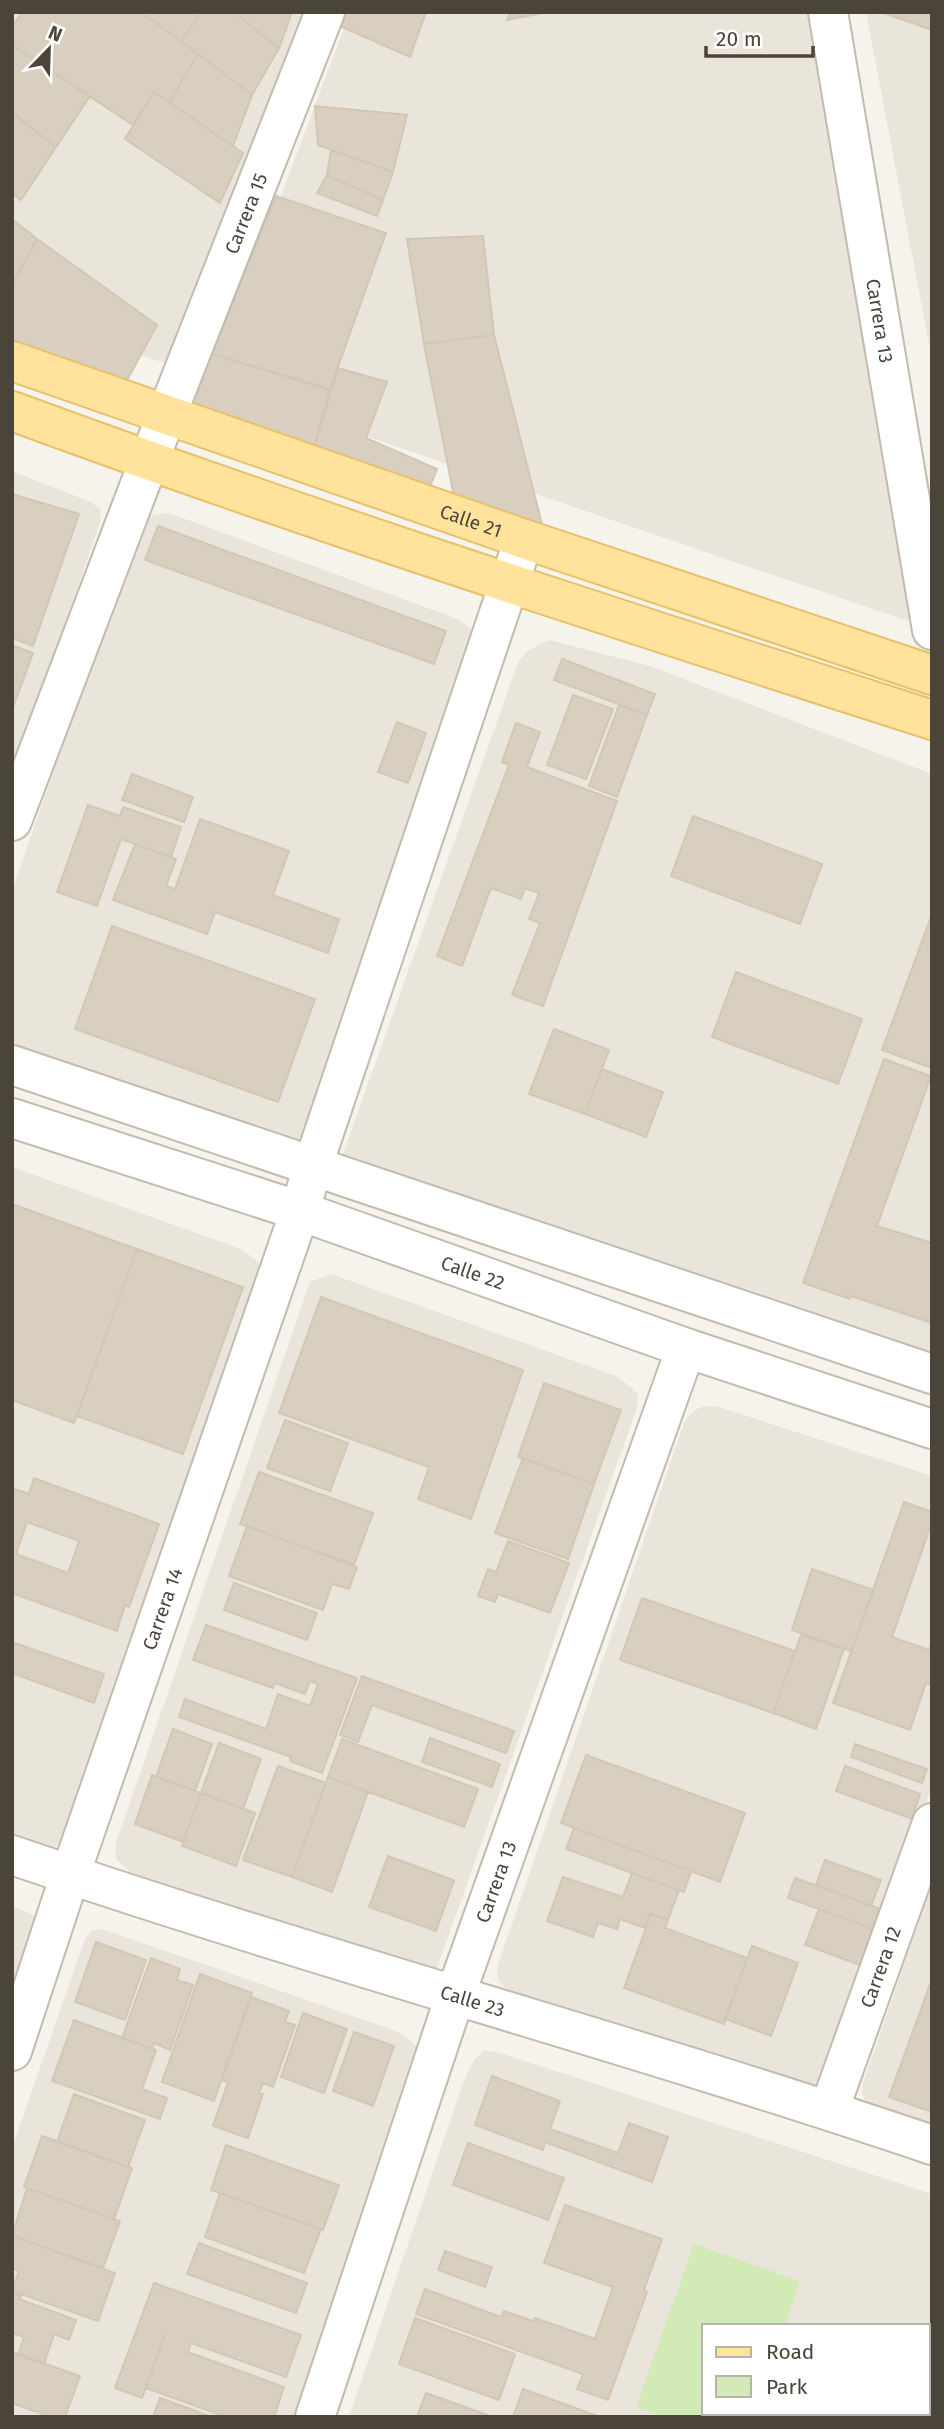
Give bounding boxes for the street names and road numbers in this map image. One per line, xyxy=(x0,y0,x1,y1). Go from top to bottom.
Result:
street label: Carrera 15 xyxy=(220,170,272,257)
street label: Carrera 13 xyxy=(861,277,898,365)
street label: Calle 21 xyxy=(437,500,505,542)
street label: Calle 22 xyxy=(438,1251,508,1295)
street label: Carrera 14 xyxy=(138,1565,188,1653)
street label: Carrera 13 xyxy=(471,1838,521,1926)
street label: Carrera 12 xyxy=(856,1923,906,2011)
street label: Calle 23 xyxy=(437,1981,507,2022)

